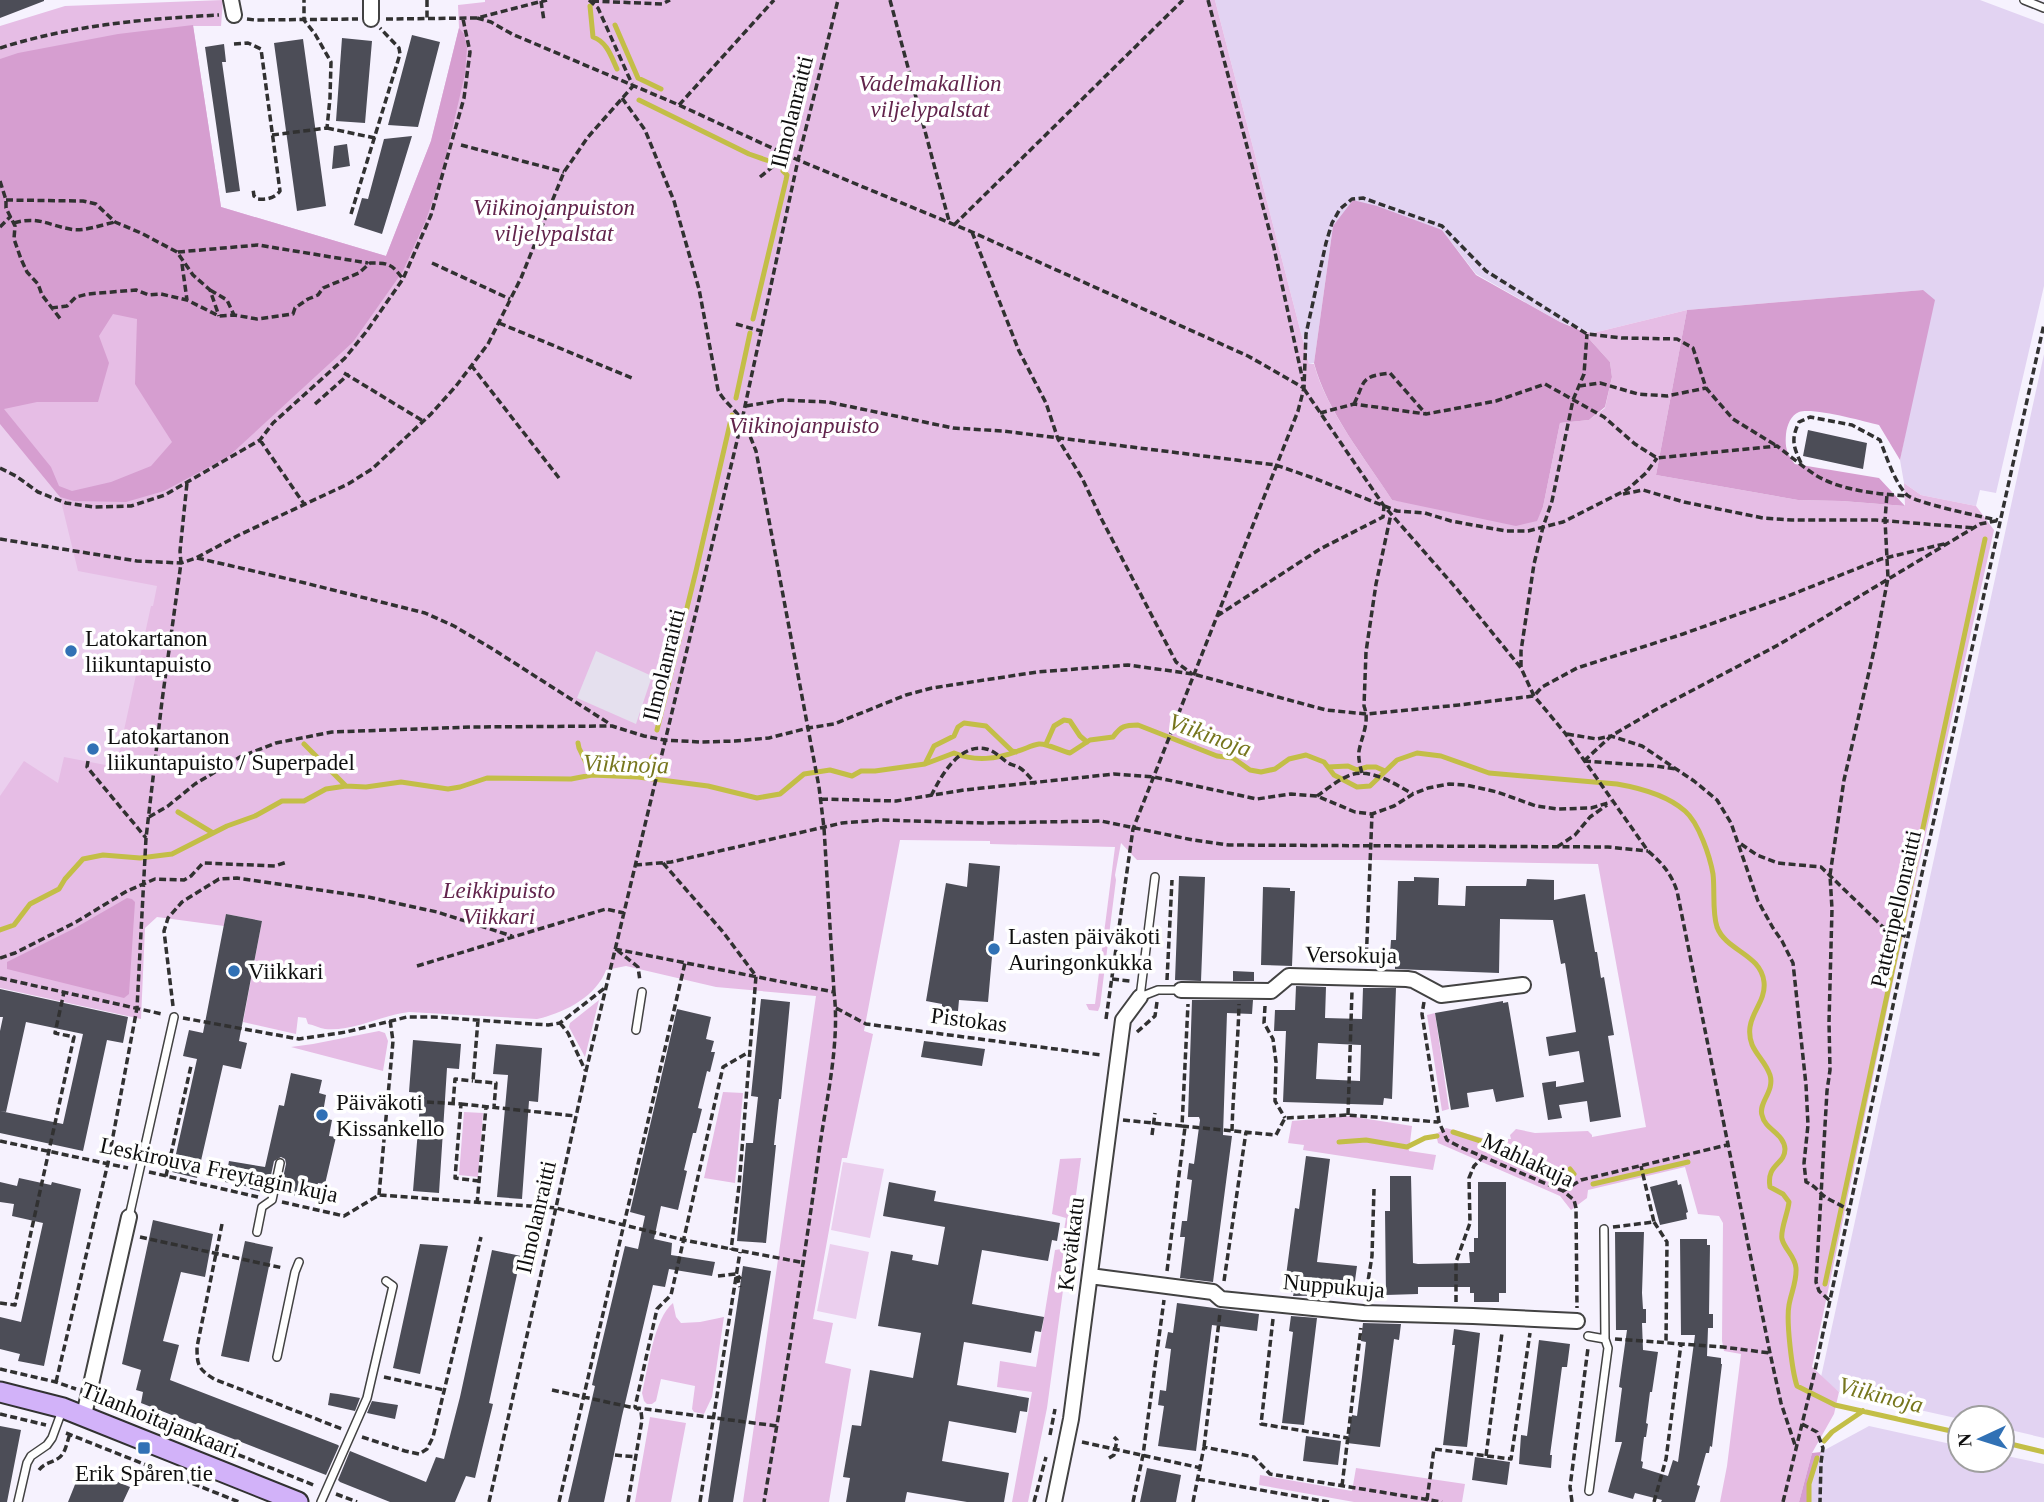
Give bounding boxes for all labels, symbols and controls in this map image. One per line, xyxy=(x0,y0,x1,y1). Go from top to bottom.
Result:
street label: Ilmolanraitti xyxy=(766,53,818,171)
park label: Vadelmakallion viljelypalstat xyxy=(858,71,1002,122)
park label: Viikinojanpuiston viljelypalstat xyxy=(473,195,635,246)
park label: Viikinojanpuisto xyxy=(729,413,879,438)
street label: Ilmolanraitti xyxy=(638,606,690,724)
place label: Latokartanon liikuntapuisto xyxy=(85,626,212,677)
marker: Latokartanon liikuntapuisto xyxy=(63,643,79,659)
water label: Viikinoja xyxy=(1165,708,1255,762)
place label: Latokartanon liikuntapuisto / Superpadel xyxy=(107,724,355,775)
marker: Latokartanon liikuntapuisto / Superpadel xyxy=(85,741,101,757)
water label: Viikinoja xyxy=(582,750,670,778)
street label: Patteripellonraitti xyxy=(1866,828,1926,990)
park label: Leikkipuisto Viikkari xyxy=(442,878,555,929)
place label: Lasten päiväkoti Auringonkukka xyxy=(1008,924,1161,975)
marker: Lasten päiväkoti Auringonkukka xyxy=(986,941,1002,957)
street label: Versokuja xyxy=(1305,942,1397,968)
place label: Viikkari xyxy=(248,959,323,984)
marker: Viikkari xyxy=(226,963,242,979)
street label: Pistokas xyxy=(929,1003,1009,1037)
place label: Päiväkoti Kissankello xyxy=(336,1090,445,1141)
marker: Päiväkoti Kissankello xyxy=(314,1107,330,1123)
street label: Mahlakuja xyxy=(1478,1128,1578,1192)
street label: Leskirouva Freytagin kuja xyxy=(98,1133,340,1207)
street label: Ilmolanraitti xyxy=(511,1158,561,1276)
street label: Kevätkatu xyxy=(1053,1195,1089,1292)
street label: Nuppukuja xyxy=(1282,1269,1386,1303)
water label: Viikinoja xyxy=(1836,1372,1926,1418)
street label: Tilanhoitajankaari xyxy=(78,1377,242,1463)
north arrow xyxy=(1946,1404,2016,1474)
text: N xyxy=(1954,1432,1975,1448)
marker: Erik Spåren tie xyxy=(136,1440,152,1456)
place label: Erik Spåren tie xyxy=(75,1461,213,1486)

